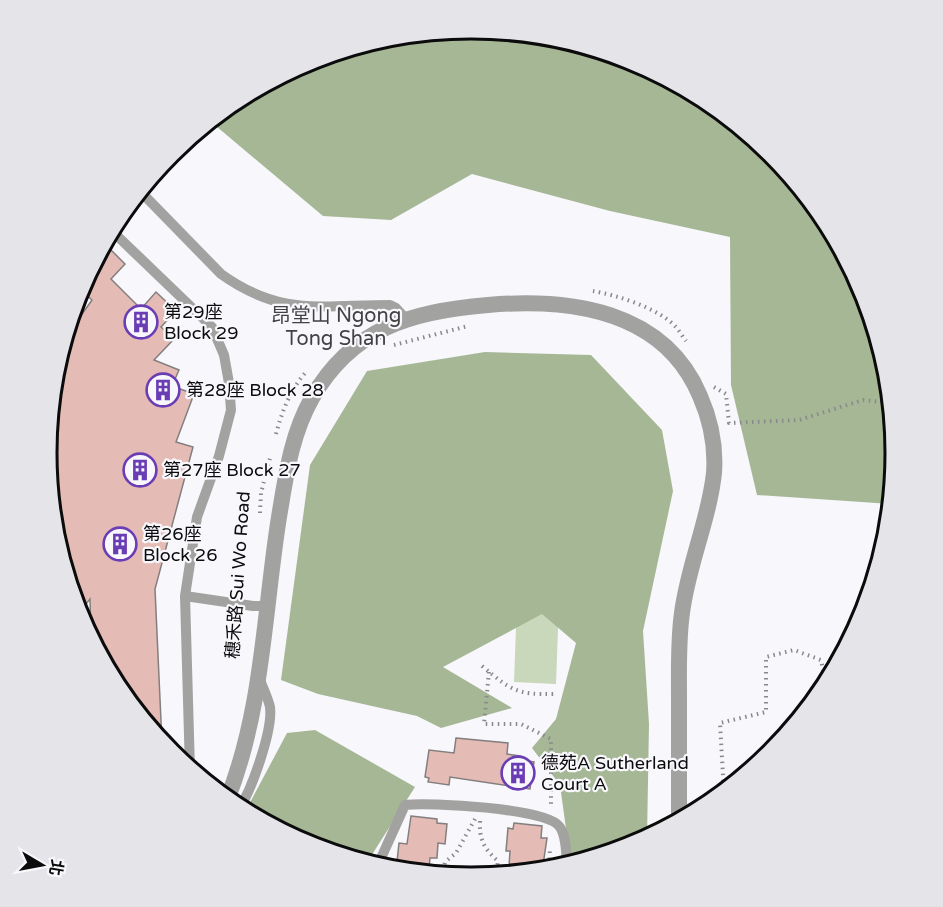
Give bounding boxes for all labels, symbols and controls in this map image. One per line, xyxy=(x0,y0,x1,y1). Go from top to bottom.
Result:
place label: 第29座 Block 29 xyxy=(164,301,238,344)
building icon: 第29座 Block 29 xyxy=(123,304,159,340)
district label: 昂堂山 Ngong Tong Shan xyxy=(271,304,401,351)
building icon: 第28座 Block 28 xyxy=(145,372,181,408)
place label: 第28座 Block 28 xyxy=(186,379,324,401)
building icon: 第27座 Block 27 xyxy=(122,452,158,488)
place label: 第27座 Block 27 xyxy=(163,459,301,481)
street label: 穗禾路 Sui Wo Road xyxy=(221,490,255,660)
place label: 第26座 Block 26 xyxy=(143,523,217,566)
building icon: 第26座 Block 26 xyxy=(102,526,138,562)
place label: 德苑A Sutherland Court A xyxy=(541,752,689,795)
building icon: 德苑A Sutherland Court A xyxy=(500,755,536,791)
north arrow xyxy=(12,835,72,895)
text: 北 xyxy=(45,858,67,877)

